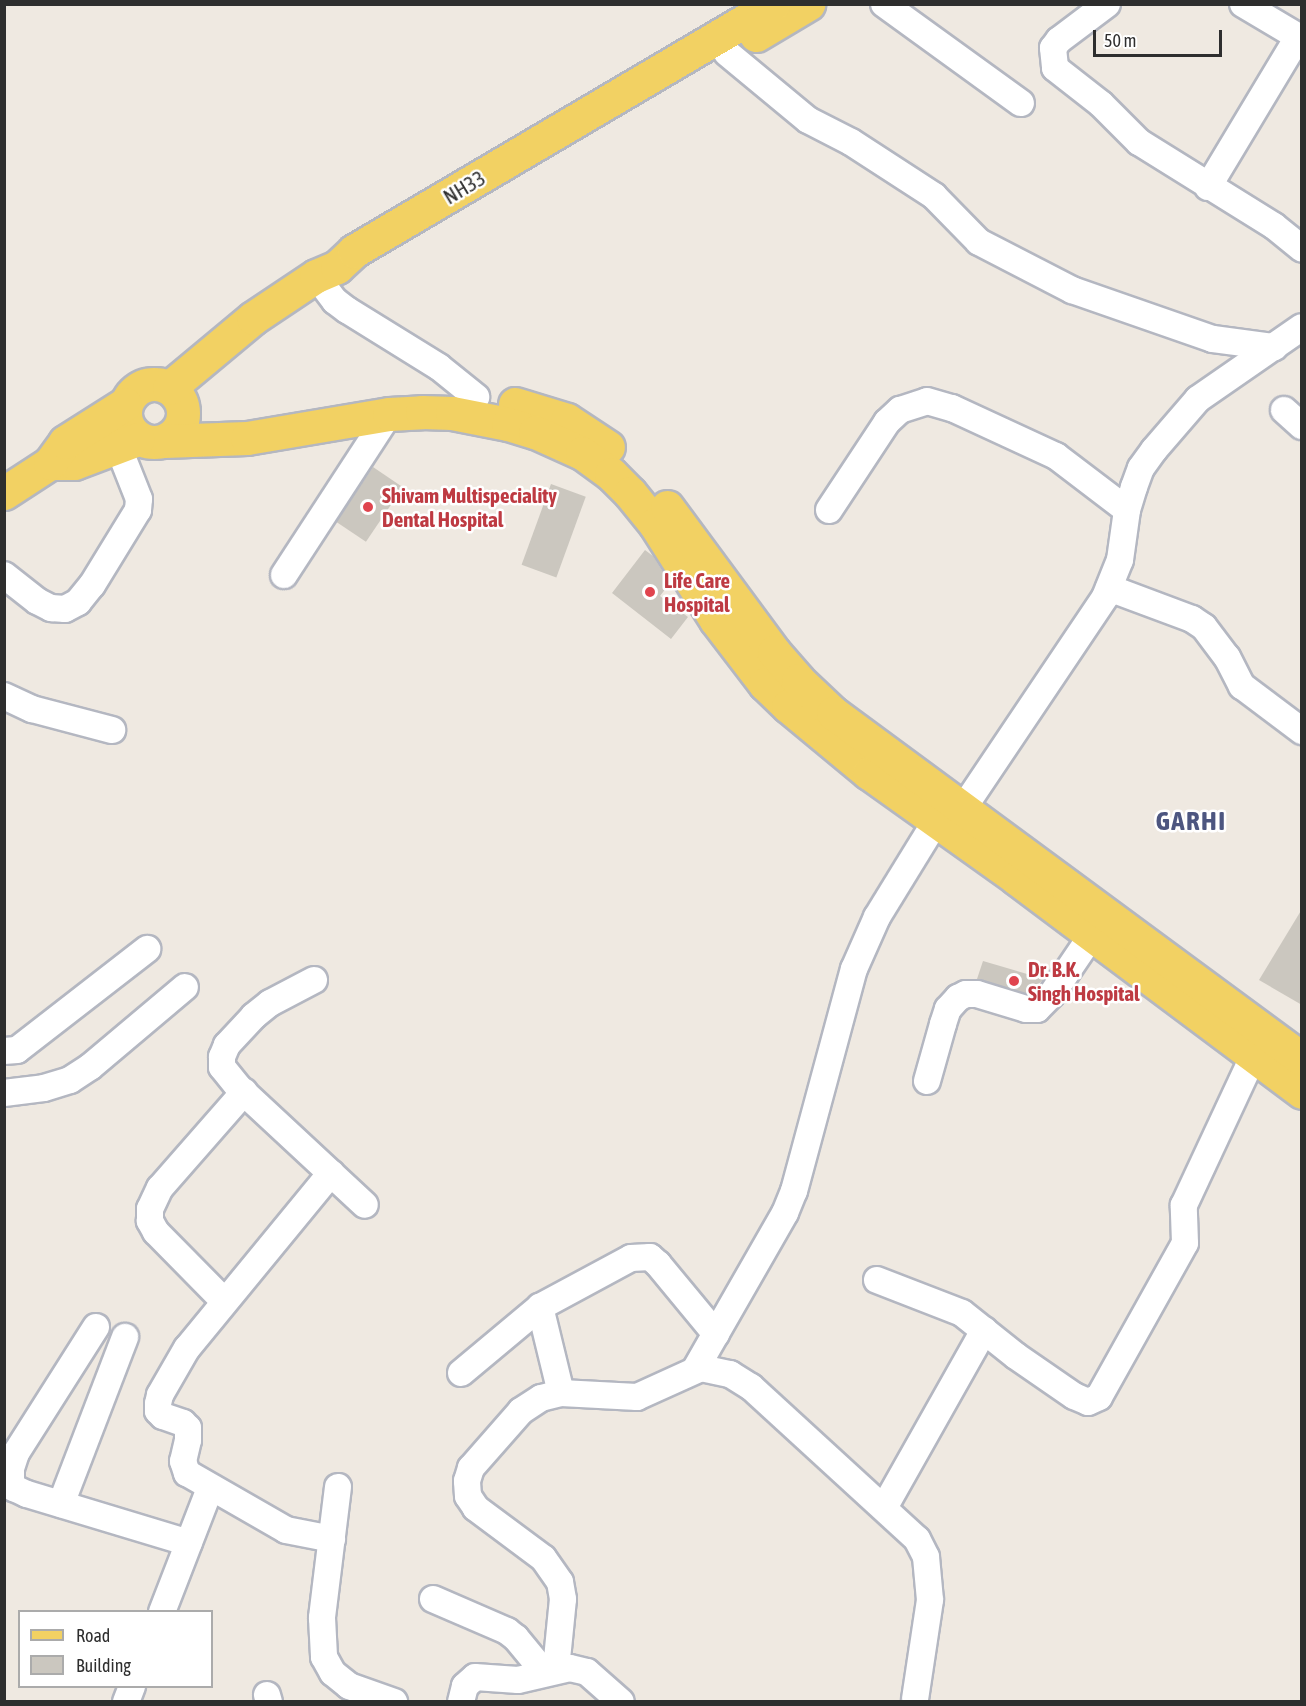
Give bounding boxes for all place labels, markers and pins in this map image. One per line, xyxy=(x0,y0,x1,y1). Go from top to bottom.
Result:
place label: Shivam Multispeciality Dental Hospital xyxy=(382,482,557,532)
marker: Shivam Multispeciality Dental Hospital xyxy=(359,498,377,516)
place label: Life Care Hospital xyxy=(664,567,730,617)
marker: Life Care Hospital xyxy=(641,583,659,601)
place label: Dr. B.K. Singh Hospital xyxy=(1028,956,1140,1006)
marker: Dr. B.K. Singh Hospital xyxy=(1005,972,1023,990)

